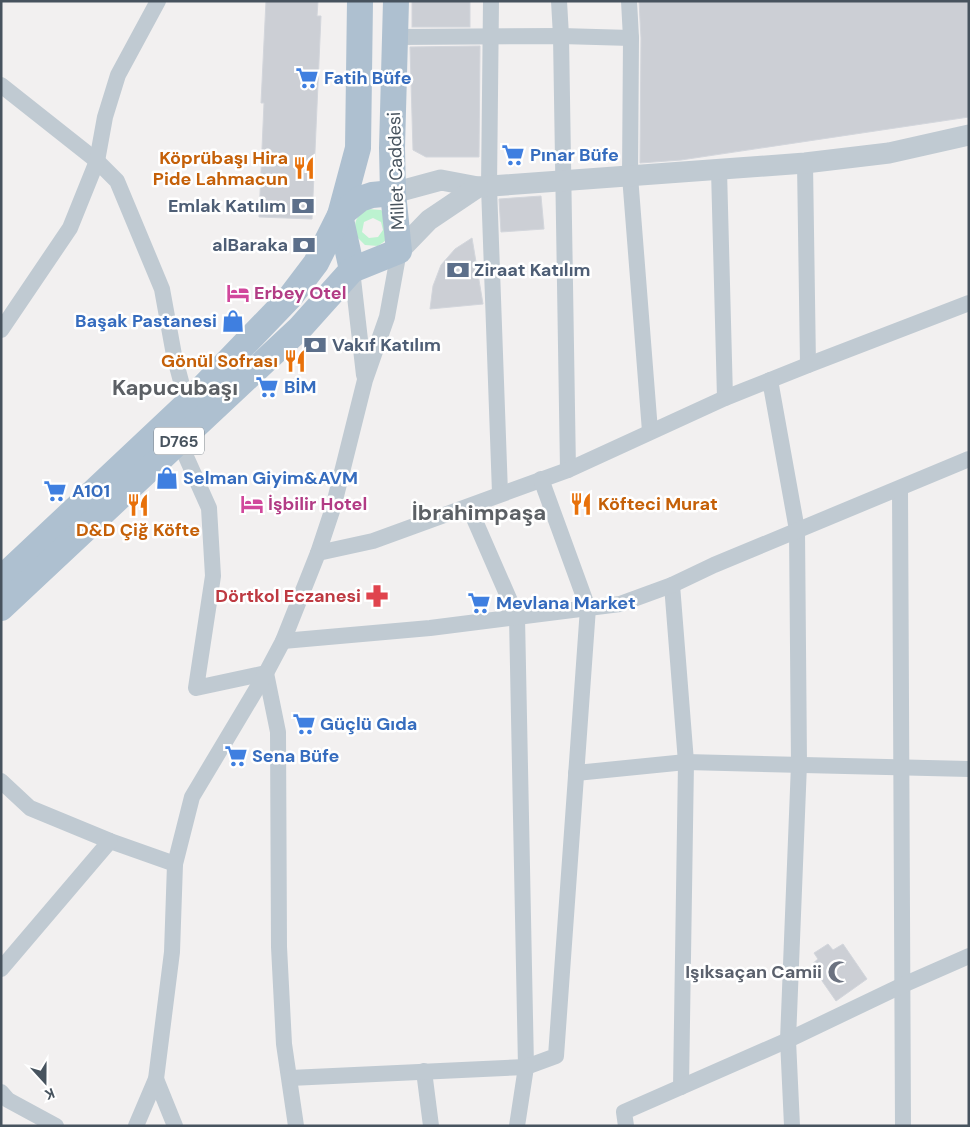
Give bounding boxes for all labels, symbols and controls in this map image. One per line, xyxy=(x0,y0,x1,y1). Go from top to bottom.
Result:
supermarket icon: Fatih Büfe xyxy=(294,65,320,91)
place label: Fatih Büfe xyxy=(324,66,412,90)
street label: Millet Caddesi xyxy=(382,112,410,230)
supermarket icon: Pınar Büfe xyxy=(500,142,526,168)
place label: Pınar Büfe xyxy=(530,143,619,167)
place label: Köprübaşı Hira Pide Lahmacun xyxy=(153,146,288,191)
restaurant icon: Köprübaşı Hira Pide Lahmacun xyxy=(291,155,317,181)
bank icon: Emlak Katılım xyxy=(290,193,316,219)
place label: Emlak Katılım xyxy=(168,194,286,218)
bank icon: alBaraka xyxy=(291,232,317,258)
place label: alBaraka xyxy=(212,233,288,257)
bank icon: Ziraat Katılım xyxy=(445,257,471,283)
place label: Ziraat Katılım xyxy=(474,258,590,282)
hotel icon: Erbey Otel xyxy=(225,280,251,306)
place label: Erbey Otel xyxy=(254,281,346,305)
shop icon: Başak Pastanesi xyxy=(220,308,246,334)
place label: Başak Pastanesi xyxy=(75,309,217,333)
bank icon: Vakıf Katılım xyxy=(302,332,328,358)
place label: Vakıf Katılım xyxy=(332,333,441,357)
restaurant icon: Gönül Sofrası xyxy=(282,348,308,374)
place label: Gönül Sofrası xyxy=(161,349,278,373)
district label: Kapucubaşı xyxy=(112,373,238,402)
supermarket icon: BİM xyxy=(254,374,280,400)
place label: BİM xyxy=(284,375,316,399)
road number: D765 xyxy=(154,428,204,454)
shop icon: Selman Giyim&AVM xyxy=(154,465,180,491)
place label: Selman Giyim&AVM xyxy=(183,466,358,490)
supermarket icon: A101 xyxy=(42,478,68,504)
place label: A101 xyxy=(72,479,110,503)
hotel icon: İşbilir Hotel xyxy=(239,491,265,517)
restaurant icon: Köfteci Murat xyxy=(568,491,594,517)
restaurant icon: D&D Çiğ Köfte xyxy=(125,492,151,518)
place label: İşbilir Hotel xyxy=(268,492,367,516)
place label: Köfteci Murat xyxy=(598,492,718,516)
district label: İbrahimpaşa xyxy=(412,498,546,527)
place label: D&D Çiğ Köfte xyxy=(76,518,200,542)
pharmacy icon: Dörtkol Eczanesi xyxy=(364,583,390,609)
place label: Dörtkol Eczanesi xyxy=(215,584,361,608)
supermarket icon: Mevlana Market xyxy=(466,590,492,616)
place label: Mevlana Market xyxy=(496,591,636,615)
supermarket icon: Güçlü Gıda xyxy=(291,711,317,737)
place label: Güçlü Gıda xyxy=(320,712,417,736)
supermarket icon: Sena Büfe xyxy=(223,743,249,769)
place label: Sena Büfe xyxy=(252,744,339,768)
mosque icon: Işıksaçan Camii xyxy=(826,959,852,985)
place label: Işıksaçan Camii xyxy=(685,960,822,984)
north arrow xyxy=(20,1057,70,1107)
text: K xyxy=(42,1084,57,1104)

